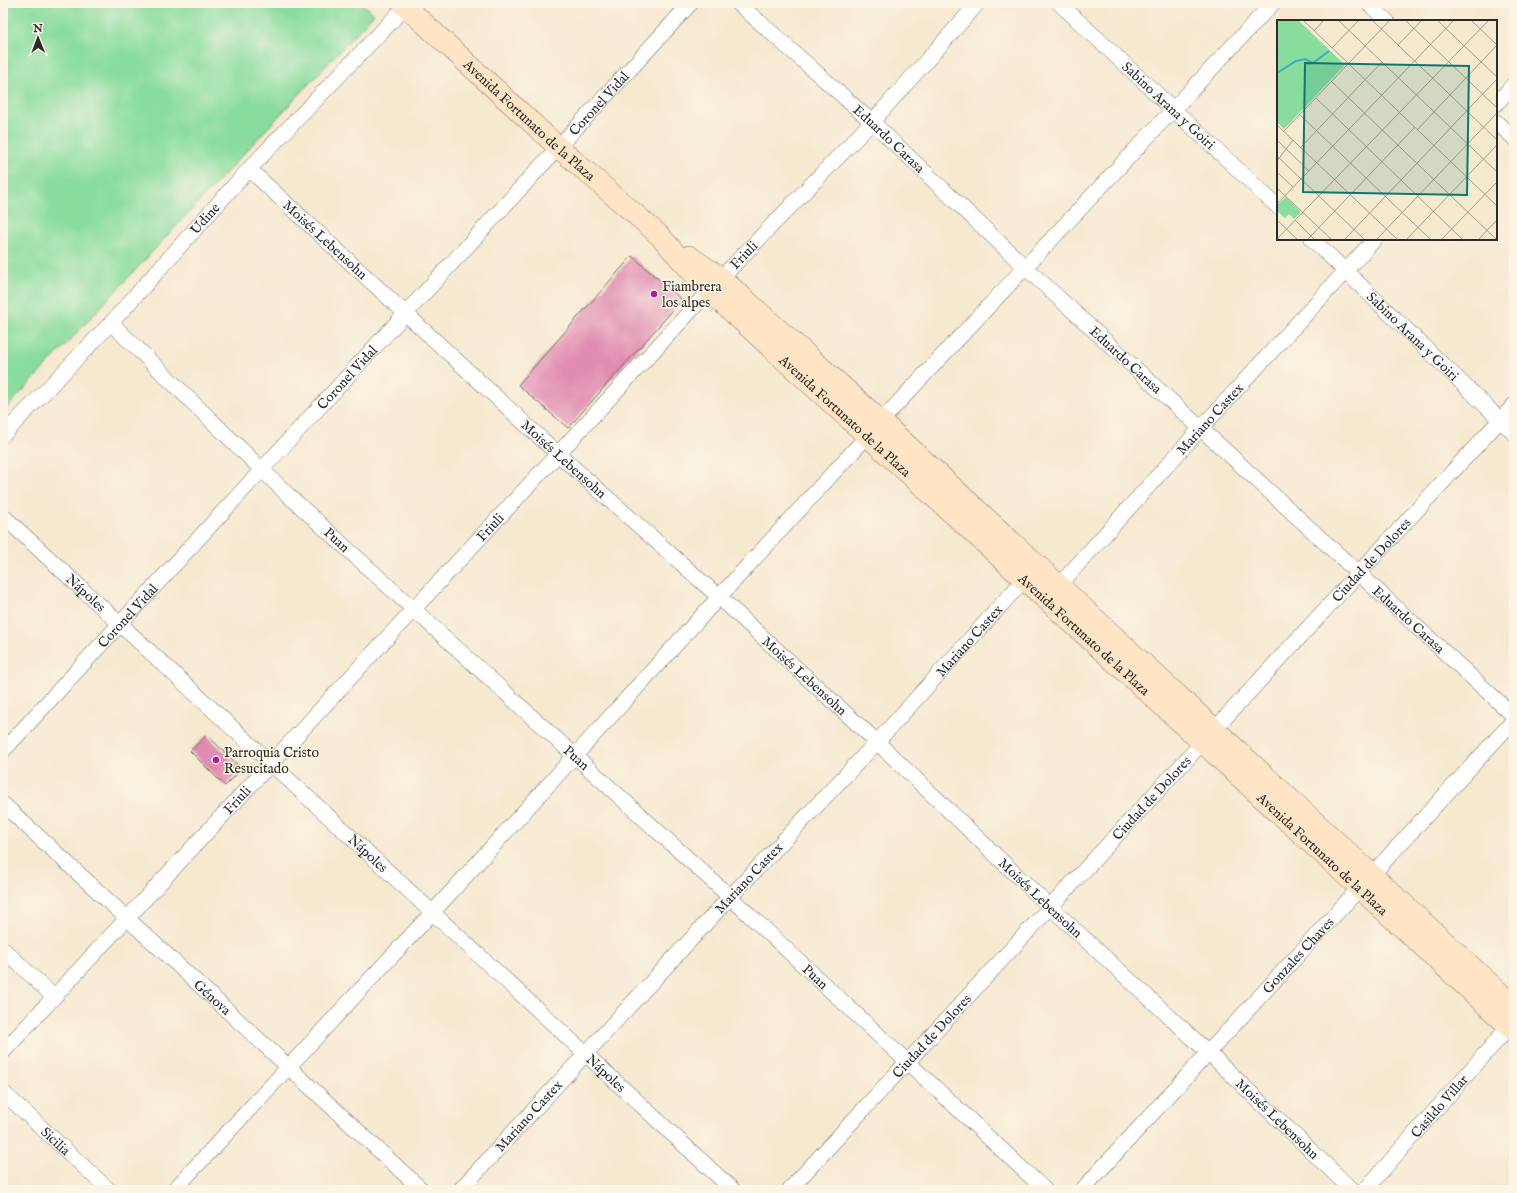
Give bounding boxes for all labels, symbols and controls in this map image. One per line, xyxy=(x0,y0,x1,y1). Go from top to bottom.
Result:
north arrow xyxy=(18,18,58,58)
inset map xyxy=(1277,20,1497,240)
text: N xyxy=(32,22,43,36)
street label: Avenida Fortunato de la Plaza xyxy=(458,55,599,186)
street label: Sabino Arana y Goiri xyxy=(1118,58,1219,154)
street label: Coronel Vidal xyxy=(565,68,634,140)
street label: Eduardo Carasa xyxy=(849,101,929,178)
street label: Moisés Lebensohn xyxy=(279,197,371,284)
street label: Udine xyxy=(187,199,225,239)
street label: Friuli xyxy=(726,237,762,273)
place label: Fiambrera los alpes xyxy=(662,278,723,312)
street label: Sabino Arana y Goiri xyxy=(1362,288,1462,385)
marker: Fiambrera los alpes xyxy=(649,289,659,299)
street label: Eduardo Carasa xyxy=(1085,323,1166,399)
street label: Coronel Vidal xyxy=(314,342,382,414)
street label: Avenida Fortunato de la Plaza xyxy=(774,351,915,482)
street label: Mariano Castex xyxy=(1173,380,1248,459)
street label: Moisés Lebensohn xyxy=(517,416,610,503)
street label: Friuli xyxy=(473,510,508,546)
street label: Ciudad de Dolores xyxy=(1328,514,1415,606)
street label: Puan xyxy=(320,524,353,557)
street label: Nápoles xyxy=(62,570,109,616)
street label: Avenida Fortunato de la Plaza xyxy=(1013,570,1154,701)
street label: Coronel Vidal xyxy=(94,580,163,652)
street label: Eduardo Carasa xyxy=(1368,582,1449,658)
street label: Mariano Castex xyxy=(932,601,1007,681)
street label: Moisés Lebensohn xyxy=(758,633,851,720)
street label: Puan xyxy=(559,742,593,775)
place label: Parroquia Cristo Resucitado xyxy=(224,744,319,778)
street label: Ciudad de Dolores xyxy=(1109,752,1196,844)
marker: Parroquia Cristo Resucitado xyxy=(211,755,221,765)
street label: Friuli xyxy=(220,782,255,818)
street label: Avenida Fortunato de la Plaza xyxy=(1252,789,1392,920)
street label: Nápoles xyxy=(344,831,391,877)
street label: Mariano Castex xyxy=(711,839,787,918)
street label: Moisés Lebensohn xyxy=(994,855,1086,943)
street label: Gonzales Chaves xyxy=(1259,914,1338,998)
street label: Puan xyxy=(798,961,832,994)
street label: Génova xyxy=(189,976,235,1020)
street label: Ciudad de Dolores xyxy=(889,990,976,1082)
street label: Nápoles xyxy=(582,1051,629,1097)
street label: Casildo Villar xyxy=(1407,1071,1472,1142)
street label: Moisés Lebensohn xyxy=(1231,1075,1323,1164)
street label: Mariano Castex xyxy=(492,1077,567,1156)
street label: Sicilia xyxy=(36,1123,75,1160)

